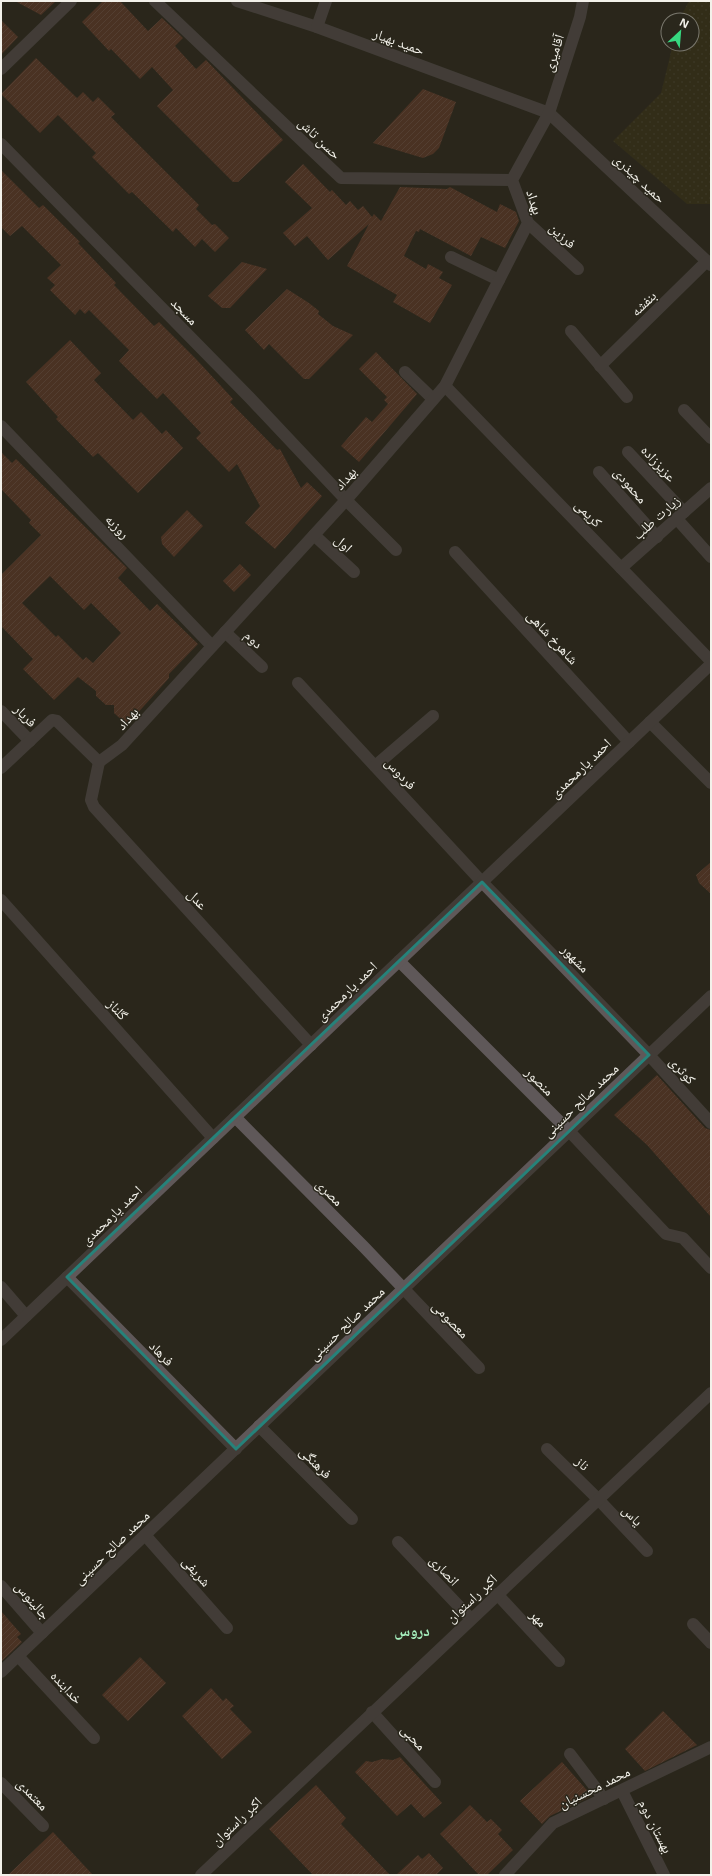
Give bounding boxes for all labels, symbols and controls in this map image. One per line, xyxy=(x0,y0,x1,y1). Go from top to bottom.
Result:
north arrow xyxy=(660,12,700,52)
text: N xyxy=(677,14,692,31)
street label: حمید بهیار xyxy=(370,23,427,59)
street label: آقامیری xyxy=(538,31,568,74)
street label: حسن تاش xyxy=(295,113,346,163)
street label: حمید چیذری xyxy=(610,149,670,207)
street label: بهداد xyxy=(522,187,548,217)
street label: فرزین xyxy=(546,218,581,252)
street label: بنفشه xyxy=(626,286,660,320)
street label: مسجد xyxy=(167,293,203,329)
street label: عزیززاده xyxy=(637,441,681,485)
street label: بهداد xyxy=(330,462,360,494)
street label: محمودی xyxy=(610,463,652,507)
street label: زیارت طلب xyxy=(628,491,684,543)
street label: کریمی xyxy=(571,495,607,531)
street label: روزبه xyxy=(102,509,134,543)
street label: اول xyxy=(331,530,357,556)
street label: شاهرخ شاهی xyxy=(522,606,583,669)
street label: دوم xyxy=(240,625,268,653)
street label: فریار xyxy=(10,699,42,731)
street label: بهداد xyxy=(112,702,143,734)
street label: احمد یارمحمدی xyxy=(545,734,615,802)
street label: فردوس xyxy=(381,753,421,793)
street label: عدل xyxy=(184,884,212,914)
street label: مشهور xyxy=(557,939,594,976)
street label: احمد یارمحمدی xyxy=(311,957,381,1025)
street label: گلناز xyxy=(103,994,133,1024)
street label: کوثری xyxy=(665,1052,701,1088)
street label: محمد صالح حسینی xyxy=(538,1059,623,1142)
street label: منصور xyxy=(521,1062,559,1100)
street label: مصری xyxy=(312,1174,348,1210)
street label: احمد یارمحمدی xyxy=(76,1181,146,1249)
street label: محمد صالح حسینی xyxy=(304,1282,389,1365)
street label: معصومی xyxy=(428,1296,474,1342)
street label: فرهاد xyxy=(145,1336,179,1370)
street label: فرهنگی xyxy=(296,1442,337,1483)
street label: ناز xyxy=(571,1451,594,1474)
street label: یاس xyxy=(618,1500,648,1530)
street label: محمد صالح حسینی xyxy=(69,1506,154,1589)
street label: انصاری xyxy=(426,1550,464,1590)
street label: شریفی xyxy=(178,1552,216,1590)
street label: اکبر راستوان xyxy=(441,1569,501,1627)
street label: جالینوس xyxy=(11,1577,55,1623)
street label: مهر xyxy=(525,1604,552,1631)
district label: دروس xyxy=(394,1620,430,1640)
street label: خدابنده xyxy=(47,1666,87,1708)
street label: محبی xyxy=(397,1720,431,1754)
street label: محمد محسنیان xyxy=(555,1761,633,1813)
street label: معتمدی xyxy=(13,1774,53,1814)
street label: اکبر راستوان xyxy=(207,1792,265,1850)
street label: بهستان دوم xyxy=(633,1796,678,1857)

